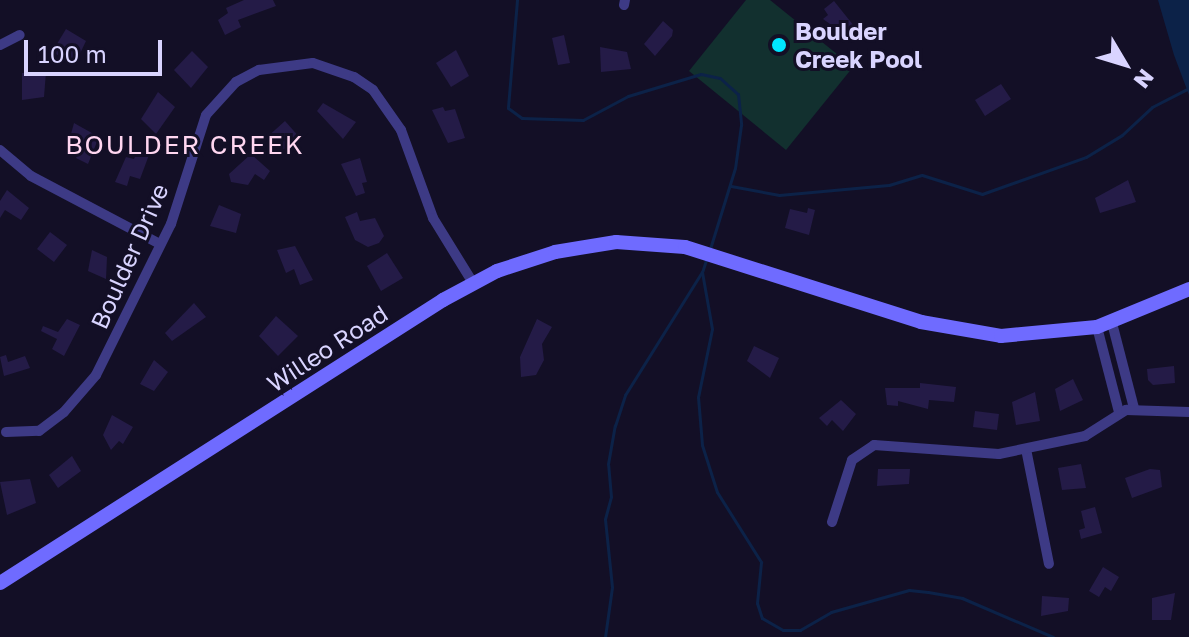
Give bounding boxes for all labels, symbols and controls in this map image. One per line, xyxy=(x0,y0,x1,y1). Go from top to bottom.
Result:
place label: Boulder Creek Pool xyxy=(795,17,922,73)
scale bar xyxy=(28,24,166,74)
north arrow xyxy=(1085,24,1165,104)
marker: Boulder Creek Pool xyxy=(770,36,788,54)
text: 100 m xyxy=(38,39,107,68)
text: N xyxy=(1129,64,1160,94)
district label: BOULDER CREEK xyxy=(65,129,305,161)
street label: Boulder Drive xyxy=(84,179,174,333)
street label: Willeo Road xyxy=(261,298,393,398)

